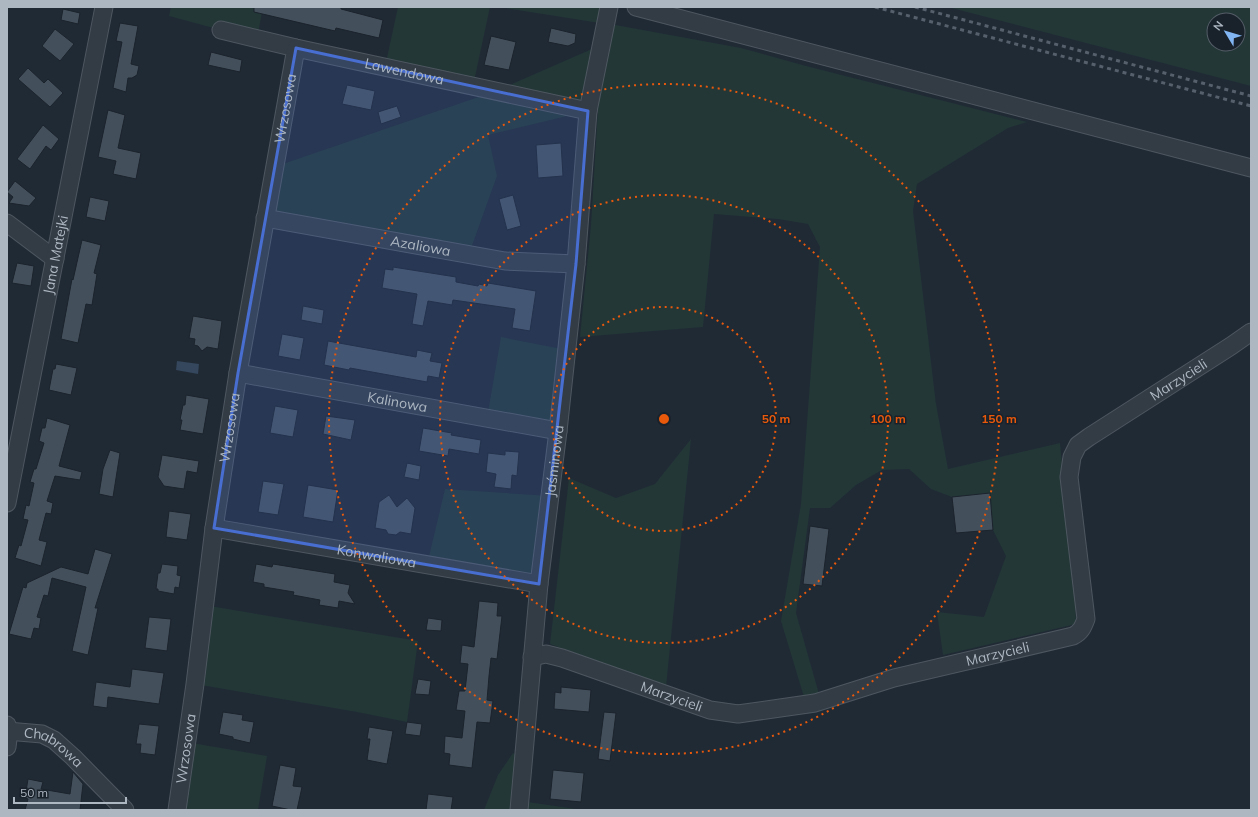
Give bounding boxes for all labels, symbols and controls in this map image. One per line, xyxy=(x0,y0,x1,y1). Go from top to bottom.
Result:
north arrow xyxy=(1206,12,1246,52)
text: N xyxy=(1210,18,1226,33)
street label: Lawendowa xyxy=(363,54,446,89)
street label: Wrzosowa xyxy=(270,72,300,145)
street label: Jana Matejki xyxy=(39,214,72,296)
street label: Azaliowa xyxy=(389,232,452,260)
street label: Marzycieli xyxy=(1146,355,1211,405)
street label: Kalinowa xyxy=(366,388,429,416)
street label: Wrzosowa xyxy=(215,392,244,464)
text: 50 m xyxy=(762,411,790,426)
text: 100 m xyxy=(870,411,906,426)
text: 150 m xyxy=(981,411,1017,426)
centre of rings xyxy=(657,412,671,426)
street label: Jaśminowa xyxy=(541,424,568,498)
street label: Konwaliowa xyxy=(335,540,418,572)
street label: Marzycieli xyxy=(964,638,1031,670)
street label: Marzycieli xyxy=(638,677,705,716)
street label: Wrzosowa xyxy=(172,713,200,785)
street label: Chabrowa xyxy=(23,723,87,771)
scale bar xyxy=(14,779,126,805)
text: 50 m xyxy=(20,785,48,800)

